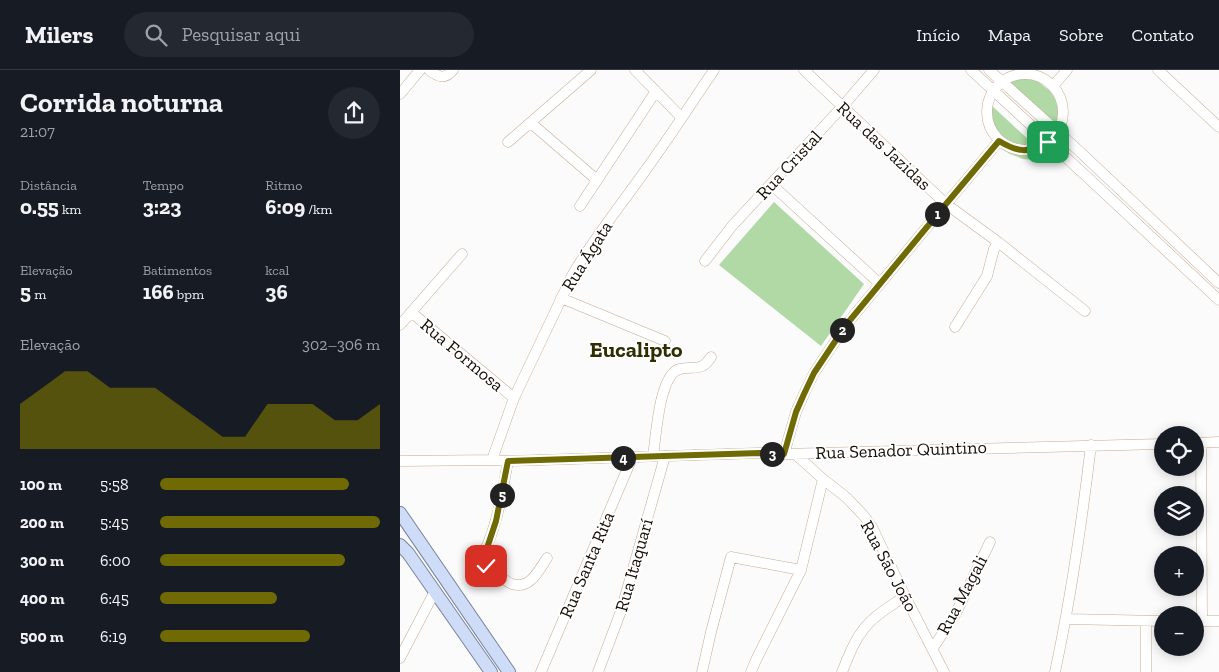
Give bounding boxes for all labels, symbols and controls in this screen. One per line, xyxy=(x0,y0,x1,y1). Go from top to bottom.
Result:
search box xyxy=(124,12,474,57)
text: Milers xyxy=(25,20,94,49)
icon: search xyxy=(142,21,170,49)
text: Pesquisar aqui xyxy=(182,23,300,46)
text: Início xyxy=(916,24,960,46)
text: Mapa xyxy=(988,24,1031,46)
text: Sobre xyxy=(1059,24,1104,46)
text: Contato xyxy=(1132,24,1194,46)
text: Corrida noturna xyxy=(20,86,223,119)
button: share xyxy=(328,87,380,139)
street label: Rua das Jazidas xyxy=(832,97,936,195)
pin xyxy=(1027,121,1069,163)
text: 21:07 xyxy=(20,122,55,141)
street label: Rua Cristal xyxy=(752,126,827,204)
icon: arrive xyxy=(1034,128,1062,156)
text: Distância xyxy=(20,177,77,194)
text: Tempo xyxy=(143,177,184,194)
text: Ritmo xyxy=(265,177,302,194)
text: 0.55 xyxy=(20,194,59,219)
text: 3:23 xyxy=(143,194,182,219)
text: 6:09 xyxy=(265,194,305,219)
text: km xyxy=(59,201,81,218)
text: /km xyxy=(305,201,332,218)
pin: 1 xyxy=(924,202,950,226)
text: 1 xyxy=(935,206,940,223)
street label: Rua Ágata xyxy=(557,217,617,295)
text: Elevação xyxy=(20,262,73,279)
text: Batimentos xyxy=(143,262,212,279)
text: kcal xyxy=(265,262,289,279)
text: 5 xyxy=(20,279,31,304)
text: 166 xyxy=(143,279,174,304)
text: 36 xyxy=(265,279,288,304)
text: m xyxy=(31,286,46,303)
text: bpm xyxy=(174,286,204,303)
street label: Rua Formosa xyxy=(416,314,508,396)
pin: 2 xyxy=(830,318,854,342)
text: 2 xyxy=(839,322,846,339)
text: Elevação xyxy=(20,335,80,354)
text: 302–306 m xyxy=(302,335,380,354)
district label: Eucalipto xyxy=(589,336,683,363)
map controls xyxy=(1154,426,1204,656)
button: locate xyxy=(1154,426,1204,476)
street label: Rua Senador Quintino xyxy=(815,436,987,464)
pin: 3 xyxy=(760,442,784,466)
pin: 4 xyxy=(610,446,636,470)
text: 3 xyxy=(769,446,776,463)
text: 4 xyxy=(620,450,627,467)
text: 100 m xyxy=(20,475,62,494)
text: 5:58 xyxy=(100,475,129,494)
pin: 5 xyxy=(490,482,514,508)
button: layers xyxy=(1154,486,1204,536)
text: 5 xyxy=(499,487,506,504)
street label: Rua Santa Rita xyxy=(555,508,619,622)
text: 200 m xyxy=(20,513,64,532)
text: 5:45 xyxy=(100,513,129,532)
street label: Rua Itaquarí xyxy=(610,516,658,614)
street label: Rua São João xyxy=(856,517,922,615)
pin xyxy=(465,545,507,587)
button: + xyxy=(1154,546,1204,596)
text: 300 m xyxy=(20,551,64,570)
text: 6:00 xyxy=(100,551,131,570)
icon: check xyxy=(472,552,500,580)
street label: Rua Magali xyxy=(932,552,992,638)
text: 400 m xyxy=(20,589,65,608)
text: 6:45 xyxy=(100,589,129,608)
button: − xyxy=(1154,606,1204,656)
text: 500 m xyxy=(20,627,64,646)
text: 6:19 xyxy=(100,627,127,646)

